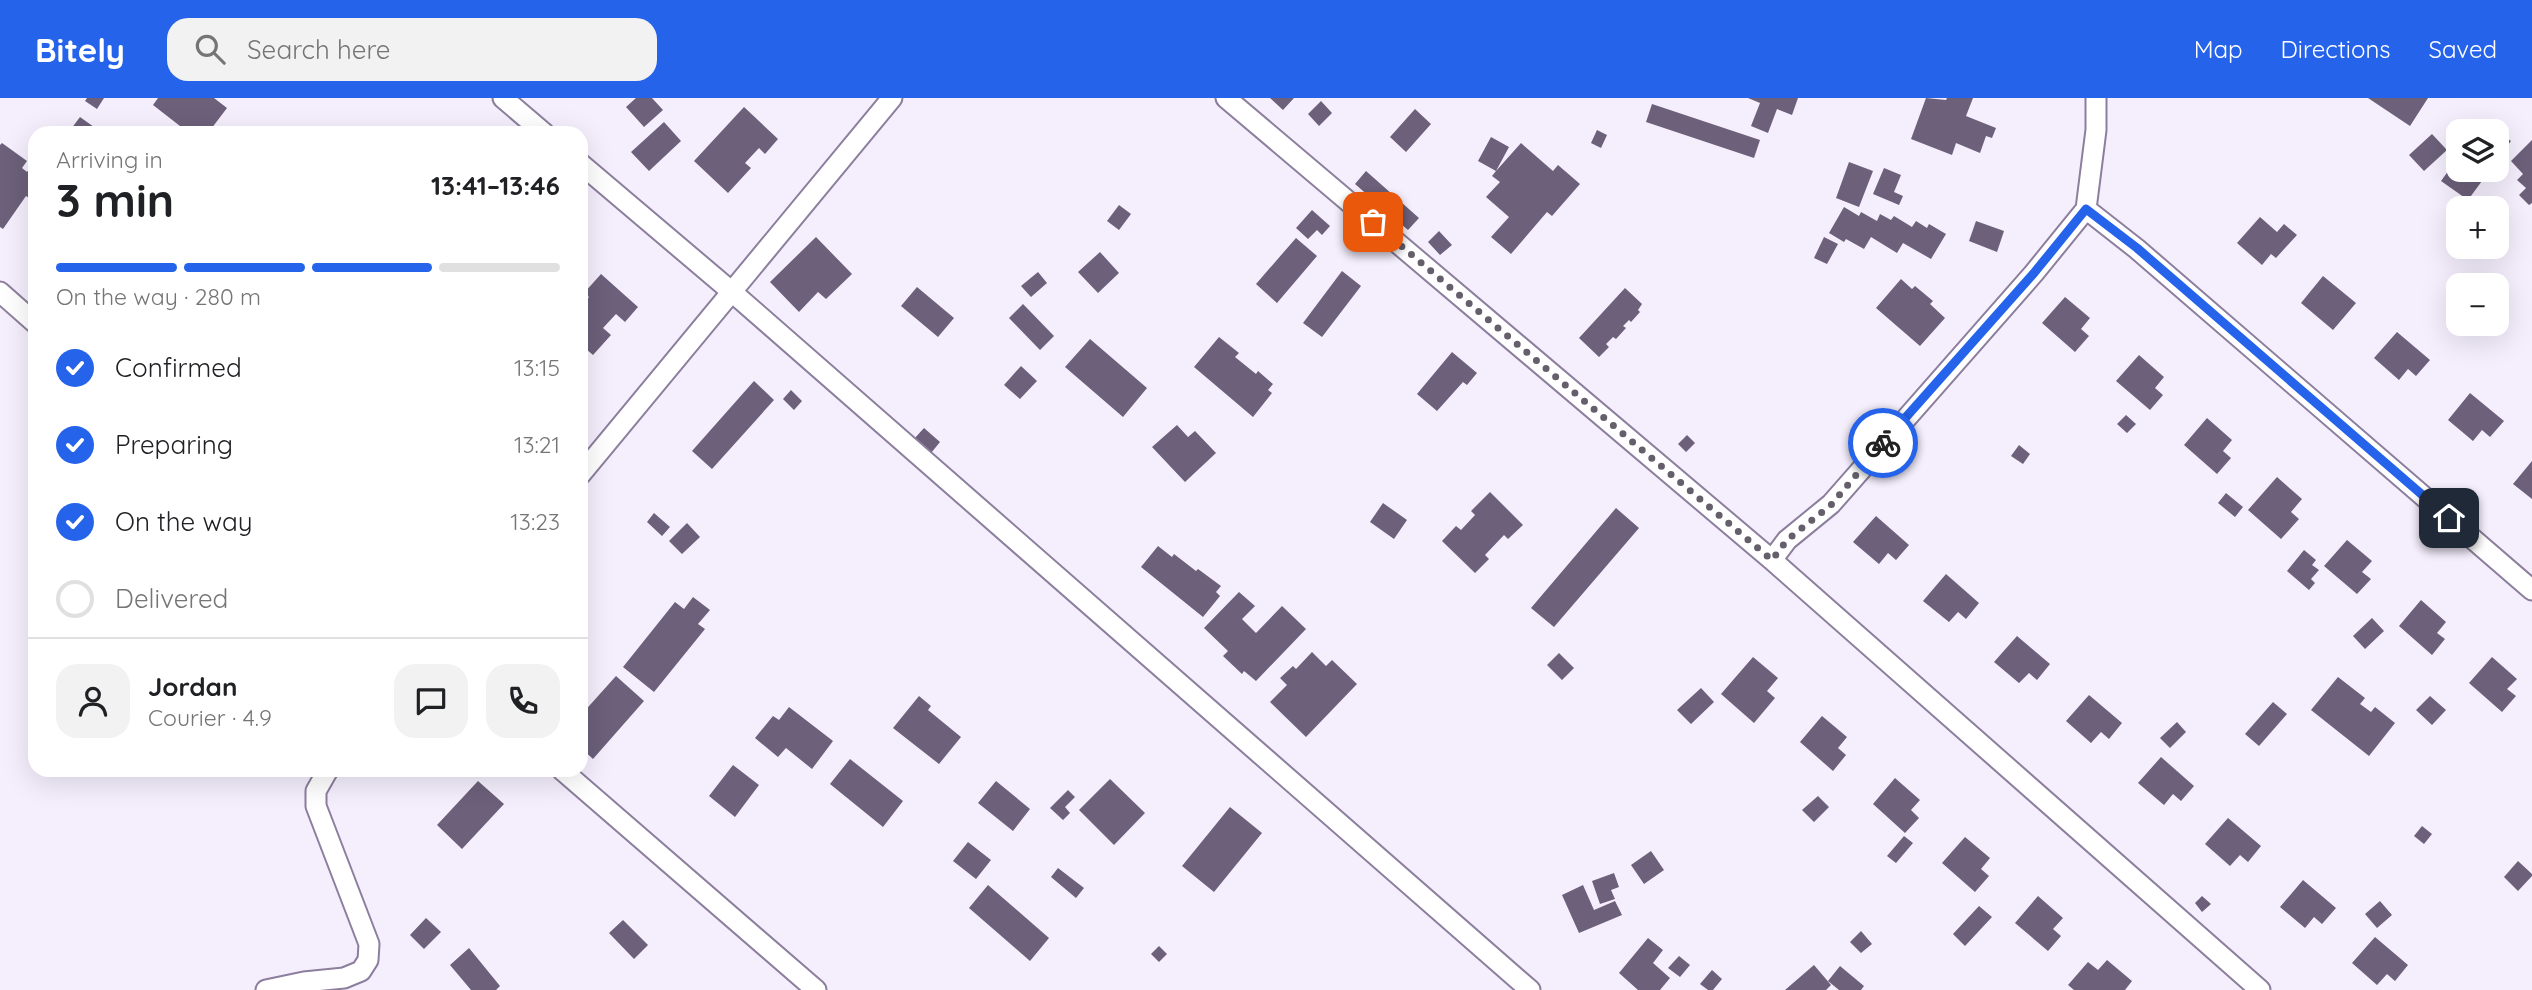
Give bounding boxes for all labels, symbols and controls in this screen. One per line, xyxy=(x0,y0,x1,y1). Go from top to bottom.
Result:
search box xyxy=(167,18,657,81)
text: Bitely xyxy=(35,29,125,70)
icon: search xyxy=(191,30,229,68)
text: Search here xyxy=(247,33,391,66)
text: Map xyxy=(2194,34,2243,64)
text: Directions xyxy=(2281,34,2391,64)
text: Saved xyxy=(2429,34,2497,64)
map controls xyxy=(2446,119,2509,336)
button: layers xyxy=(2446,119,2509,182)
text: Arriving in xyxy=(56,145,163,174)
text: 13:41–13:46 xyxy=(431,169,560,202)
text: 3 min xyxy=(56,171,174,229)
pin xyxy=(1343,192,1403,252)
button: + xyxy=(2446,196,2509,259)
icon: bag xyxy=(1354,203,1392,241)
button: − xyxy=(2446,273,2509,336)
text: On the way · 280 m xyxy=(56,282,261,311)
icon: check xyxy=(56,349,94,387)
text: Confirmed xyxy=(115,351,242,384)
text: 13:15 xyxy=(514,353,560,382)
courier xyxy=(1848,408,1918,478)
icon: bike xyxy=(1864,424,1902,462)
icon: check xyxy=(56,426,94,464)
text: Preparing xyxy=(115,428,233,461)
text: 13:21 xyxy=(514,430,560,459)
pin xyxy=(2419,488,2479,548)
icon: home xyxy=(2430,499,2468,537)
icon: check xyxy=(56,503,94,541)
text: On the way xyxy=(115,505,253,538)
text: 13:23 xyxy=(510,507,560,536)
text: Delivered xyxy=(115,582,228,615)
button: person xyxy=(56,664,130,738)
button: chat xyxy=(394,664,468,738)
button: phone xyxy=(486,664,560,738)
text: Jordan xyxy=(148,670,237,703)
text: Courier · 4.9 xyxy=(148,703,272,732)

